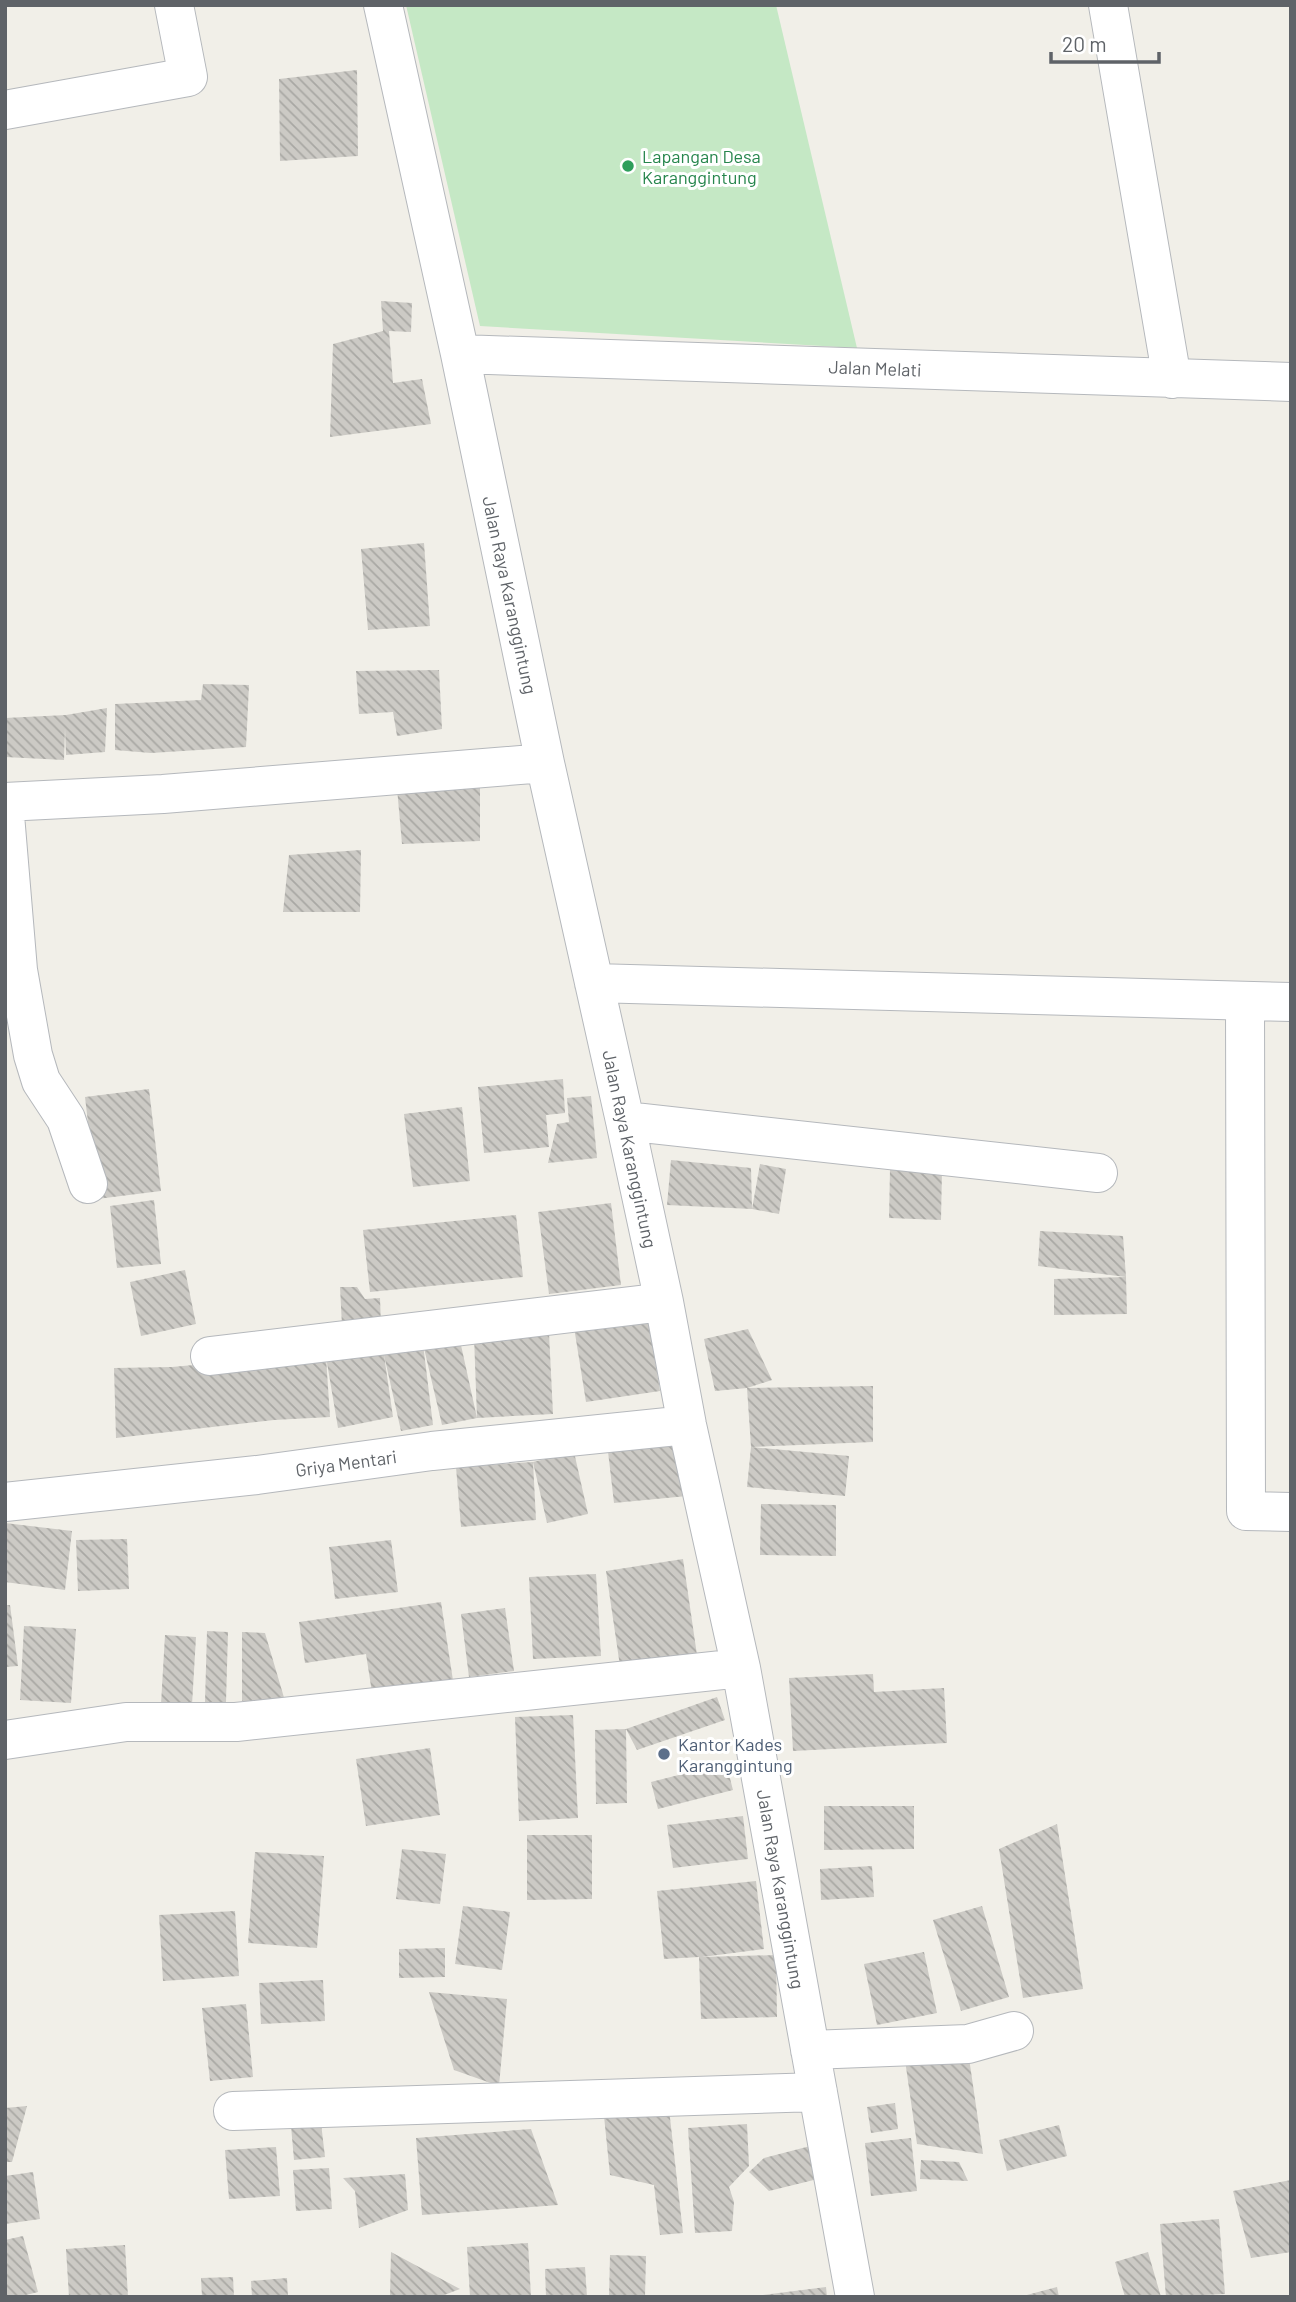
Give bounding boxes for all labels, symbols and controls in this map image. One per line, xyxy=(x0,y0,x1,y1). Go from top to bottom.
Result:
scale bar xyxy=(1051,21,1160,65)
text: 20 m xyxy=(1062,31,1107,56)
place label: Lapangan Desa Karanggintung xyxy=(642,145,761,188)
marker: Lapangan Desa Karanggintung xyxy=(620,158,636,174)
street label: Jalan Melati xyxy=(828,355,922,381)
street label: Jalan Raya Karanggintung xyxy=(478,494,542,696)
street label: Jalan Raya Karanggintung xyxy=(598,1048,662,1250)
street label: Griya Mentari xyxy=(294,1445,398,1481)
place label: Kantor Kades Karanggintung xyxy=(678,1733,793,1776)
marker: Kantor Kades Karanggintung xyxy=(656,1746,672,1762)
street label: Jalan Raya Karanggintung xyxy=(753,1788,809,1990)

